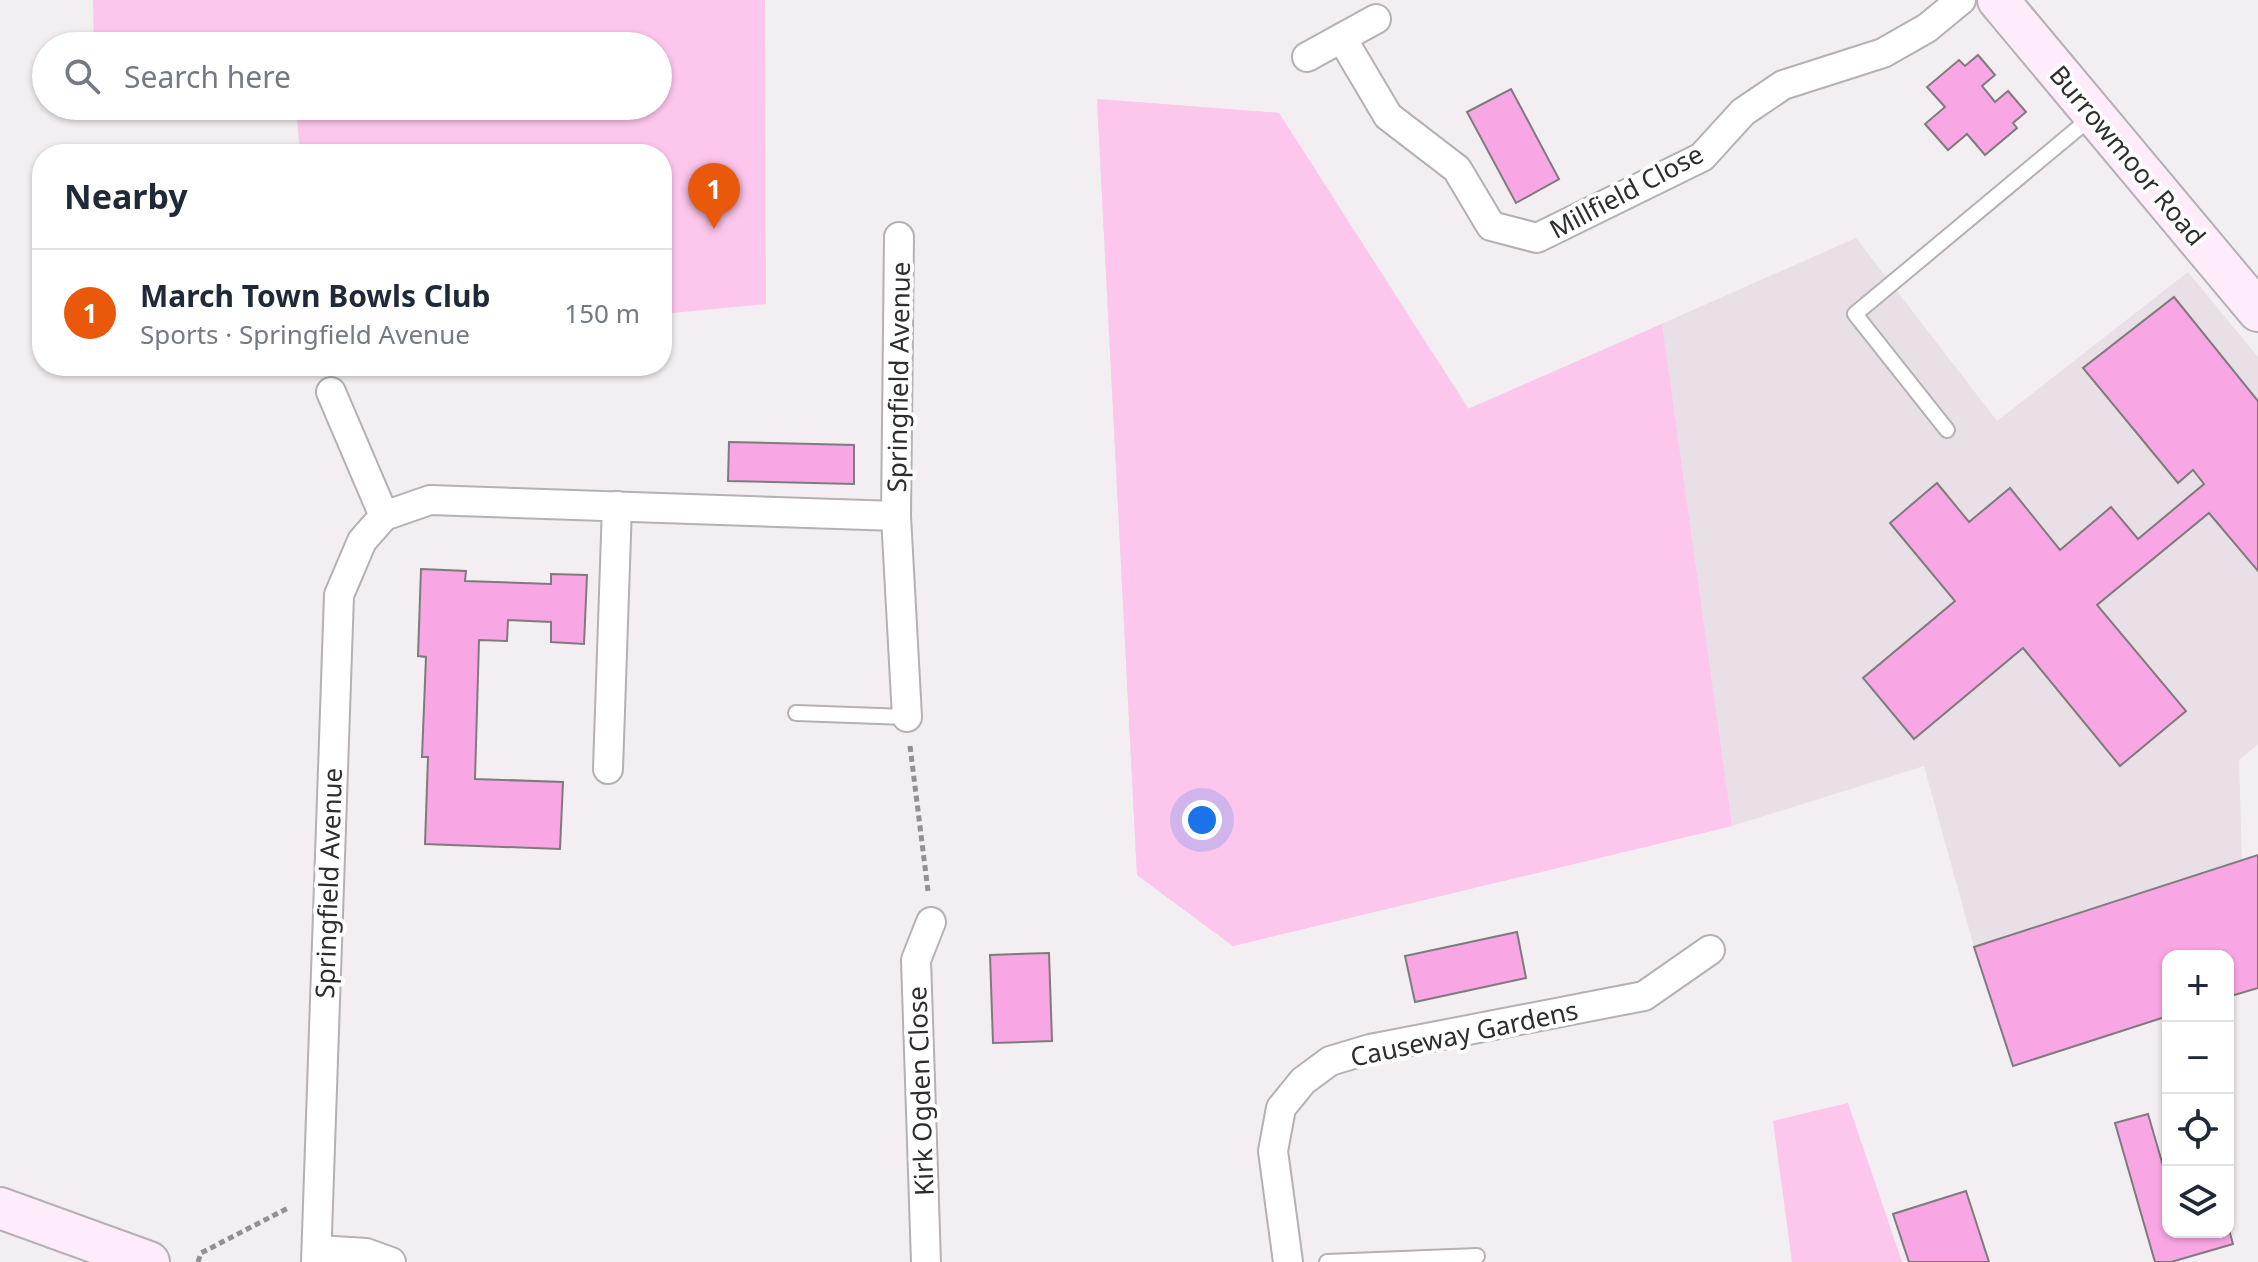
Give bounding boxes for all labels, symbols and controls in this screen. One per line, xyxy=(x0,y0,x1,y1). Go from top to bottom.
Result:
search box xyxy=(32,32,672,120)
icon: search xyxy=(60,54,104,98)
text: Search here xyxy=(124,56,291,97)
street label: Burrowmoor Road xyxy=(2042,57,2214,253)
street label: Millfield Close xyxy=(1543,135,1709,247)
pin: 1 xyxy=(688,163,740,229)
text: Nearby xyxy=(64,173,188,219)
street label: Springfield Avenue xyxy=(878,261,918,493)
text: March Town Bowls Club xyxy=(140,275,490,316)
text: 1 xyxy=(83,295,97,331)
text: 150 m xyxy=(564,295,640,331)
text: Sports · Springfield Avenue xyxy=(140,316,470,352)
street label: Springfield Avenue xyxy=(306,767,350,999)
your location xyxy=(1182,800,1222,840)
map controls xyxy=(2162,950,2234,1238)
button: + xyxy=(2162,950,2234,1022)
street label: Kirk Ogden Close xyxy=(898,985,942,1197)
street label: Causeway Gardens xyxy=(1347,991,1581,1075)
button: − xyxy=(2162,1022,2234,1094)
button: locate xyxy=(2162,1094,2234,1166)
button: layers xyxy=(2162,1166,2234,1238)

